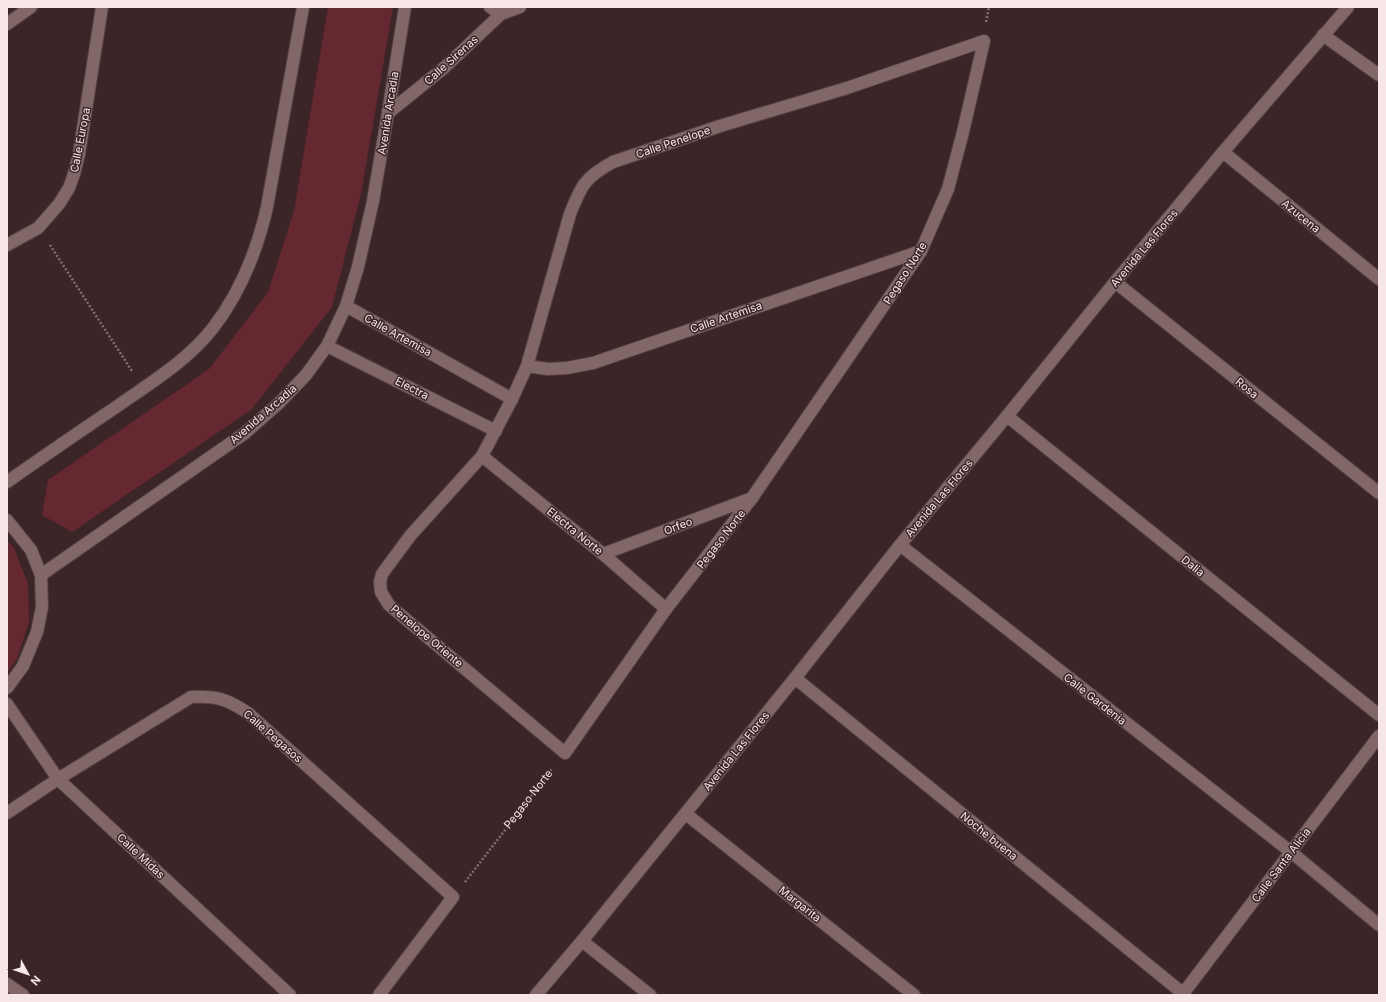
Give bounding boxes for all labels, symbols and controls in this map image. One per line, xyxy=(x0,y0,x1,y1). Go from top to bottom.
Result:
street label: Calle Sirenas xyxy=(421,32,481,88)
street label: Avenida Arcadia xyxy=(375,70,401,156)
street label: Calle Europa xyxy=(67,106,93,174)
street label: Calle Penelope xyxy=(634,123,712,161)
street label: Azucena xyxy=(1279,196,1323,236)
street label: Avenida Las Flores xyxy=(1107,206,1181,290)
street label: Pegaso Norte xyxy=(880,239,930,307)
street label: Calle Artemisa xyxy=(688,298,764,336)
street label: Calle Artemisa xyxy=(362,311,434,359)
street label: Electra xyxy=(393,374,431,402)
street label: Rosa xyxy=(1233,375,1261,401)
street label: Avenida Arcadia xyxy=(227,381,299,447)
street label: Avenida Las Flores xyxy=(902,456,976,540)
street label: Electra Norte xyxy=(544,504,606,558)
street label: Pegaso Norte xyxy=(694,507,748,571)
street label: Orfeo xyxy=(662,514,695,538)
street label: Dalia xyxy=(1179,552,1207,580)
street label: Penelope Oriente xyxy=(388,602,466,670)
street label: Calle Gardenia xyxy=(1061,670,1129,728)
street label: Calle Pegasos xyxy=(241,707,305,766)
street label: Avenida Las Flores xyxy=(700,709,772,793)
street label: Pegaso Norte xyxy=(501,767,555,831)
street label: Noche buena xyxy=(958,809,1020,863)
street label: Calle Santa Alicia xyxy=(1248,825,1314,905)
street label: Calle Midas xyxy=(114,830,168,882)
street label: Margarita xyxy=(776,883,824,925)
north arrow xyxy=(8,954,48,994)
text: N xyxy=(28,973,44,988)

